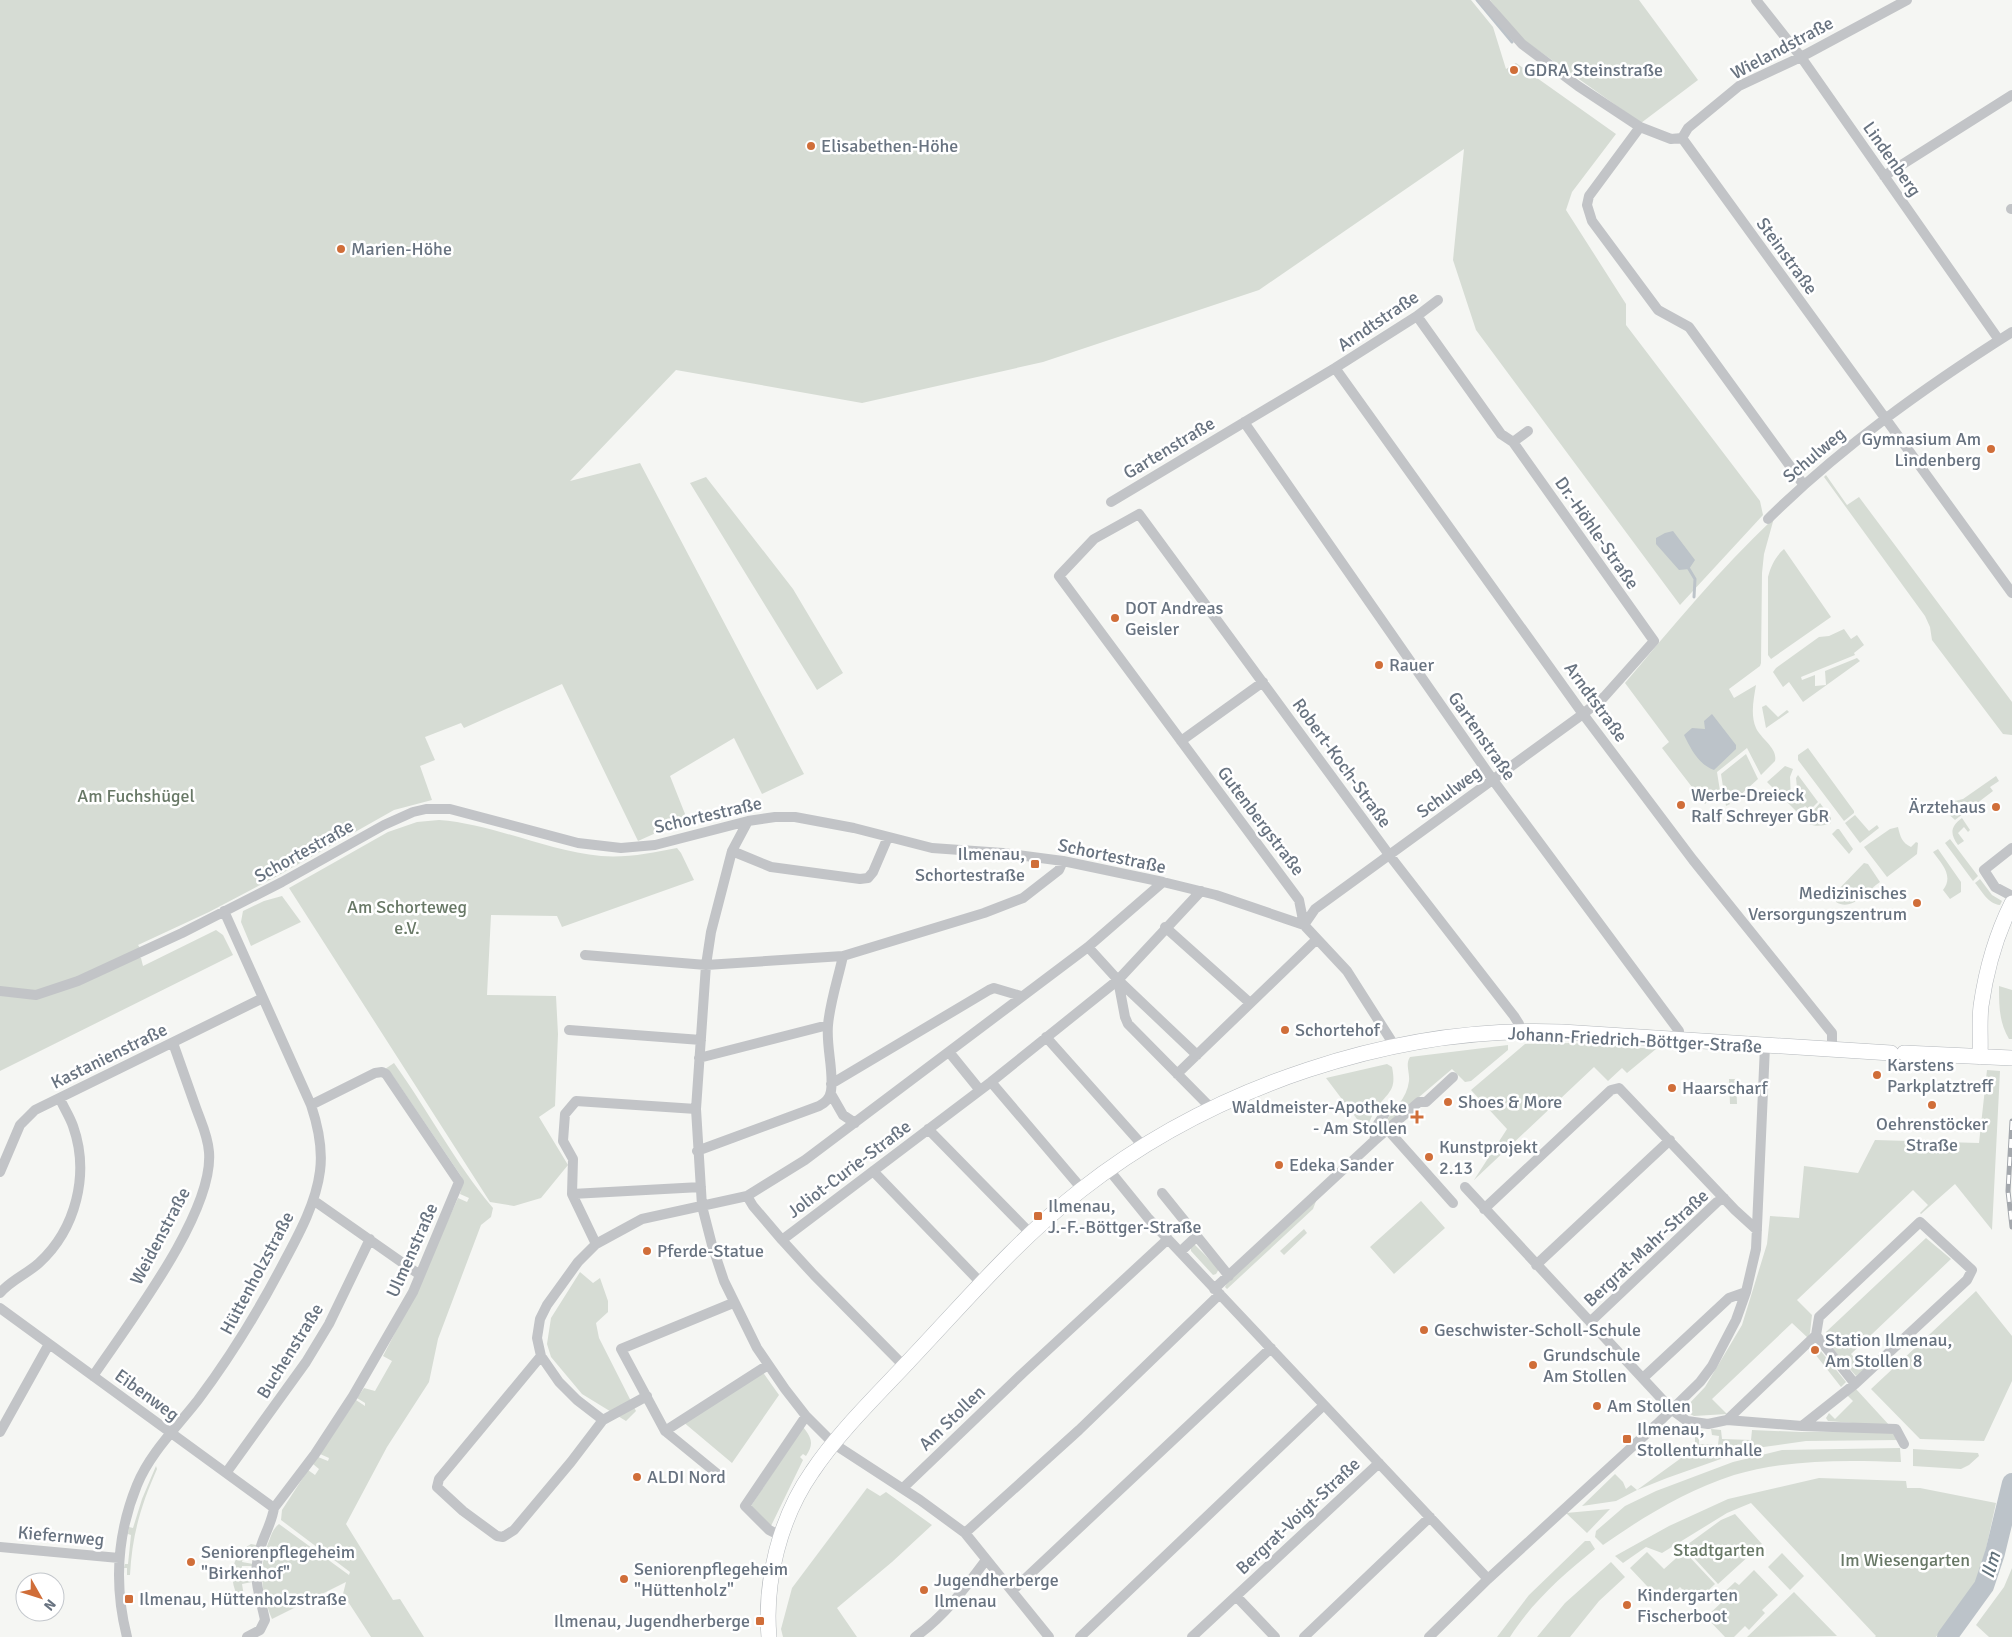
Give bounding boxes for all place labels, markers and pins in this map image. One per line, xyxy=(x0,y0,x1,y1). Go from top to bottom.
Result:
place label: GDRA Steinstraße xyxy=(1524,59,1663,81)
marker: GDRA Steinstraße xyxy=(1508,64,1520,76)
place label: Elisabethen-Höhe xyxy=(821,135,958,157)
marker: Elisabethen-Höhe xyxy=(805,140,817,152)
place label: Marien-Höhe xyxy=(351,238,452,260)
marker: Marien-Höhe xyxy=(335,243,347,255)
place label: Gymnasium Am Lindenberg xyxy=(1862,428,1981,471)
marker: Gymnasium Am Lindenberg xyxy=(1985,443,1997,455)
place label: DOT Andreas Geisler xyxy=(1125,597,1224,640)
marker: DOT Andreas Geisler xyxy=(1109,612,1121,624)
place label: Rauer xyxy=(1389,654,1435,676)
marker: Rauer xyxy=(1373,659,1385,671)
place label: Werbe-Dreieck Ralf Schreyer GbR xyxy=(1691,784,1829,827)
place label: Ärztehaus xyxy=(1908,796,1986,818)
marker: Werbe-Dreieck Ralf Schreyer GbR xyxy=(1675,799,1687,811)
marker: Ärztehaus xyxy=(1990,801,2002,813)
place label: Ilmenau, Schortestraße xyxy=(915,843,1025,886)
marker: Ilmenau, Schortestraße xyxy=(1029,858,1041,870)
place label: Medizinisches Versorgungszentrum xyxy=(1748,882,1907,925)
marker: Medizinisches Versorgungszentrum xyxy=(1911,897,1923,909)
place label: Schortehof xyxy=(1295,1019,1381,1041)
marker: Schortehof xyxy=(1279,1024,1291,1036)
place label: Karstens Parkplatztreff xyxy=(1887,1054,1995,1097)
marker: Karstens Parkplatztreff xyxy=(1871,1069,1883,1081)
place label: Haarscharf xyxy=(1682,1077,1768,1099)
marker: Haarscharf xyxy=(1666,1082,1678,1094)
place label: Shoes & More xyxy=(1458,1091,1562,1113)
place label: Waldmeister-Apotheke - Am Stollen xyxy=(1232,1096,1407,1139)
marker: Shoes & More xyxy=(1442,1096,1454,1108)
marker: Oehrenstöcker Straße xyxy=(1926,1099,1938,1111)
marker: Waldmeister-Apotheke - Am Stollen xyxy=(1411,1111,1423,1123)
place label: Oehrenstöcker Straße xyxy=(1876,1113,1988,1156)
place label: Kunstprojekt 2.13 xyxy=(1439,1136,1538,1179)
marker: Kunstprojekt 2.13 xyxy=(1423,1151,1435,1163)
place label: Edeka Sander xyxy=(1289,1154,1394,1176)
marker: Edeka Sander xyxy=(1273,1159,1285,1171)
place label: Ilmenau, J.-F.-Böttger-Straße xyxy=(1048,1195,1202,1238)
marker: Ilmenau, J.-F.-Böttger-Straße xyxy=(1032,1210,1044,1222)
place label: Pferde-Statue xyxy=(657,1240,764,1262)
marker: Pferde-Statue xyxy=(641,1245,653,1257)
place label: Geschwister-Scholl-Schule xyxy=(1434,1319,1641,1341)
marker: Geschwister-Scholl-Schule xyxy=(1418,1324,1430,1336)
place label: Station Ilmenau, Am Stollen 8 xyxy=(1825,1329,1952,1372)
place label: Grundschule Am Stollen xyxy=(1543,1344,1641,1387)
marker: Station Ilmenau, Am Stollen 8 xyxy=(1809,1344,1821,1356)
marker: Grundschule Am Stollen xyxy=(1527,1359,1539,1371)
place label: Am Stollen xyxy=(1607,1395,1691,1417)
marker: Am Stollen xyxy=(1591,1400,1603,1412)
place label: Ilmenau, Stollenturnhalle xyxy=(1637,1418,1762,1461)
marker: Ilmenau, Stollenturnhalle xyxy=(1621,1433,1633,1445)
place label: ALDI Nord xyxy=(647,1466,726,1488)
marker: ALDI Nord xyxy=(631,1471,643,1483)
place label: Seniorenpflegeheim "Birkenhof" xyxy=(201,1541,355,1584)
marker: Seniorenpflegeheim "Birkenhof" xyxy=(185,1556,197,1568)
place label: Seniorenpflegeheim "Hüttenholz" xyxy=(634,1558,788,1601)
place label: Jugendherberge Ilmenau xyxy=(934,1569,1059,1612)
marker: Seniorenpflegeheim "Hüttenholz" xyxy=(618,1573,630,1585)
marker: Jugendherberge Ilmenau xyxy=(918,1584,930,1596)
place label: Kindergarten Fischerboot xyxy=(1637,1584,1738,1627)
place label: Ilmenau, Hüttenholzstraße xyxy=(139,1588,347,1610)
marker: Ilmenau, Hüttenholzstraße xyxy=(123,1593,135,1605)
marker: Kindergarten Fischerboot xyxy=(1621,1599,1633,1611)
place label: Ilmenau, Jugendherberge xyxy=(554,1610,750,1632)
marker: Ilmenau, Jugendherberge xyxy=(754,1615,766,1627)

